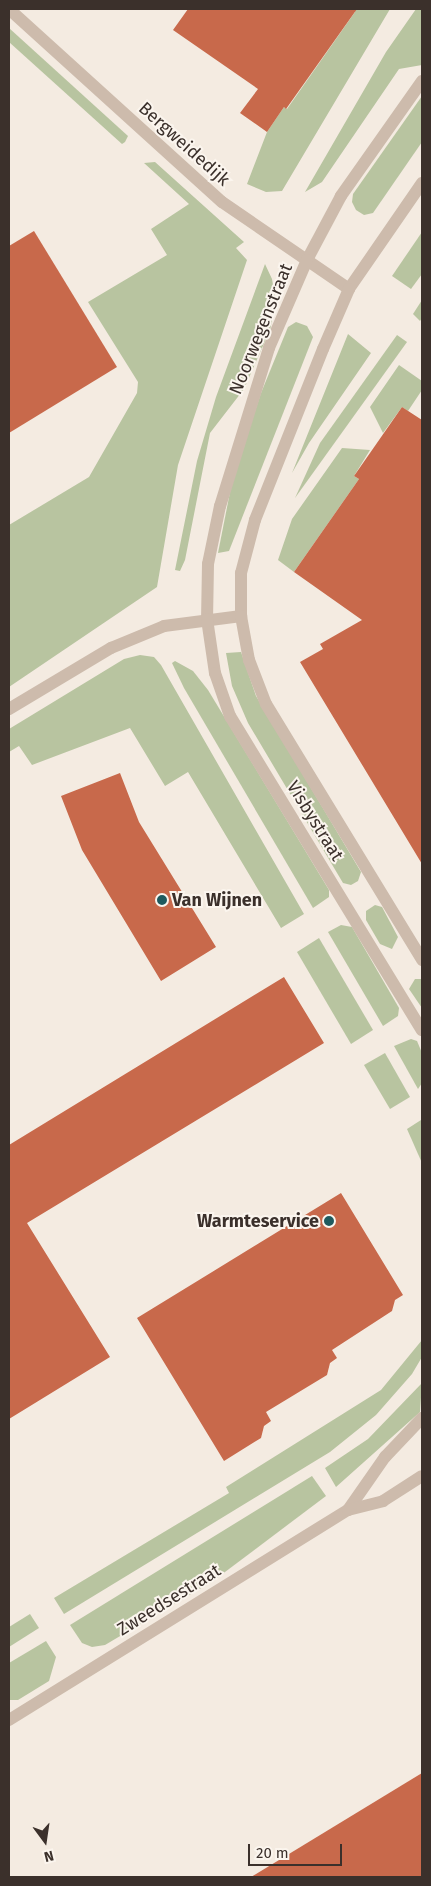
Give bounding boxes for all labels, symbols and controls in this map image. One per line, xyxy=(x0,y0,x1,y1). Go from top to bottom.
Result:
street label: Bergweidedijk xyxy=(134,97,234,191)
street label: Noorwegenstraat xyxy=(225,260,297,398)
street label: Visbystraat xyxy=(282,777,348,865)
place label: Van Wijnen xyxy=(172,889,262,911)
marker: Van Wijnen xyxy=(156,894,168,906)
place label: Warmteservice xyxy=(197,1210,319,1232)
marker: Warmteservice xyxy=(323,1215,335,1227)
street label: Zweedsestraat xyxy=(113,1560,225,1640)
north arrow xyxy=(20,1816,70,1866)
scale bar xyxy=(251,1834,345,1866)
text: 20 m xyxy=(256,1844,289,1862)
text: N xyxy=(42,1847,55,1865)

